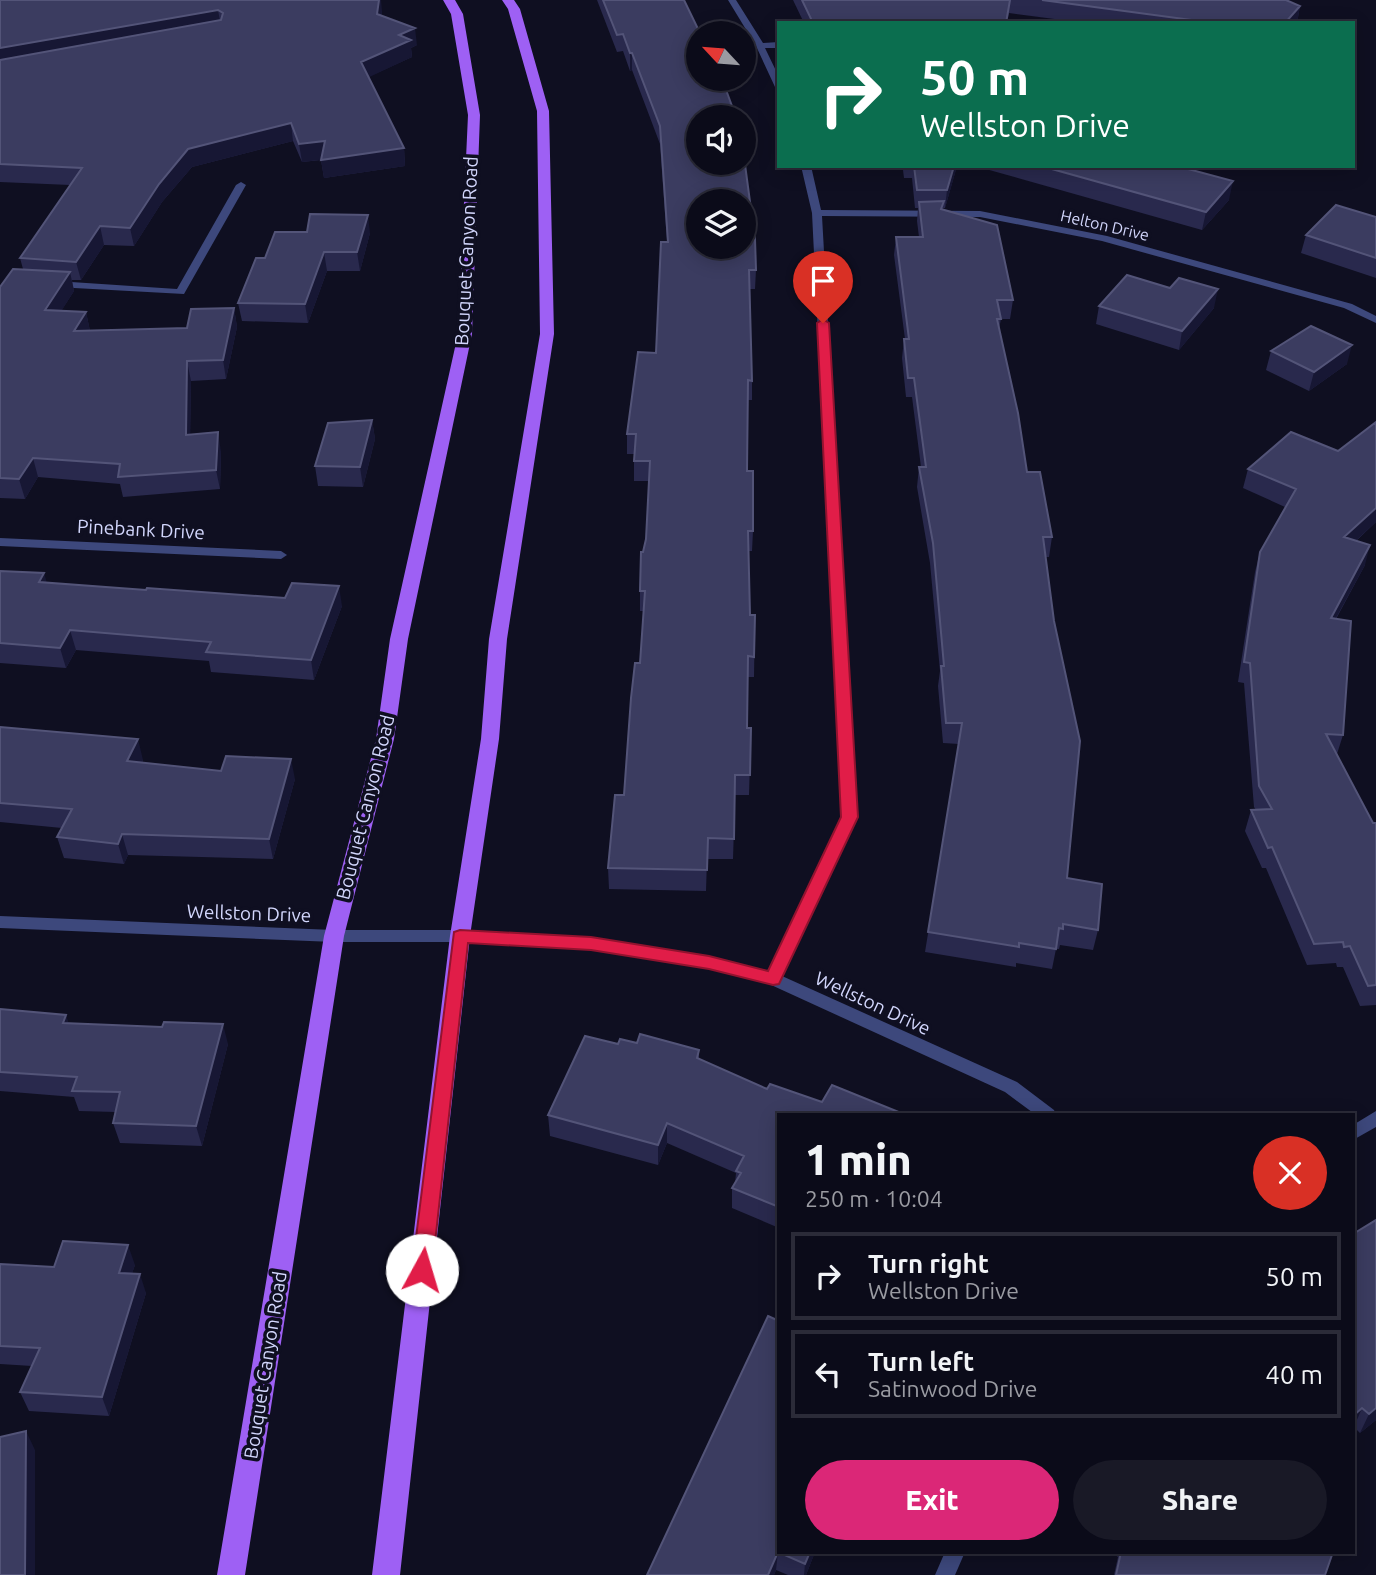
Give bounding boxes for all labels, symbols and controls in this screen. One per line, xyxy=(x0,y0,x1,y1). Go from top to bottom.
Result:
north arrow xyxy=(686,21,756,91)
map controls xyxy=(686,21,756,259)
icon: right xyxy=(805,49,896,140)
text: 50 m xyxy=(920,49,1029,104)
button: sound xyxy=(686,105,756,175)
text: Wellston Drive xyxy=(920,107,1130,143)
street label: Bouquet Canyon Road xyxy=(450,156,482,346)
button: layers xyxy=(686,189,756,259)
street label: Helton Drive xyxy=(1059,206,1151,244)
pin xyxy=(793,251,853,323)
icon: arrive xyxy=(804,262,842,300)
street label: Pinebank Drive xyxy=(77,515,205,543)
street label: Bouquet Canyon Road xyxy=(331,712,399,902)
street label: Wellston Drive xyxy=(186,900,312,926)
street label: Wellston Drive xyxy=(812,967,934,1039)
text: 1 min xyxy=(805,1136,912,1183)
button: close xyxy=(1253,1136,1327,1210)
text: 250 m · 10:04 xyxy=(805,1186,943,1211)
position arrow xyxy=(385,1233,459,1307)
text: Turn right xyxy=(868,1249,989,1278)
icon: right xyxy=(809,1257,847,1295)
text: 50 m xyxy=(1265,1262,1323,1291)
street label: Bouquet Canyon Road xyxy=(239,1270,291,1460)
text: Wellston Drive xyxy=(868,1278,1019,1303)
text: Turn left xyxy=(868,1347,974,1376)
icon: left xyxy=(809,1355,847,1393)
text: 40 m xyxy=(1265,1360,1323,1389)
text: Satinwood Drive xyxy=(868,1376,1037,1401)
button: Exit xyxy=(805,1460,1059,1540)
button: Share xyxy=(1073,1460,1327,1540)

